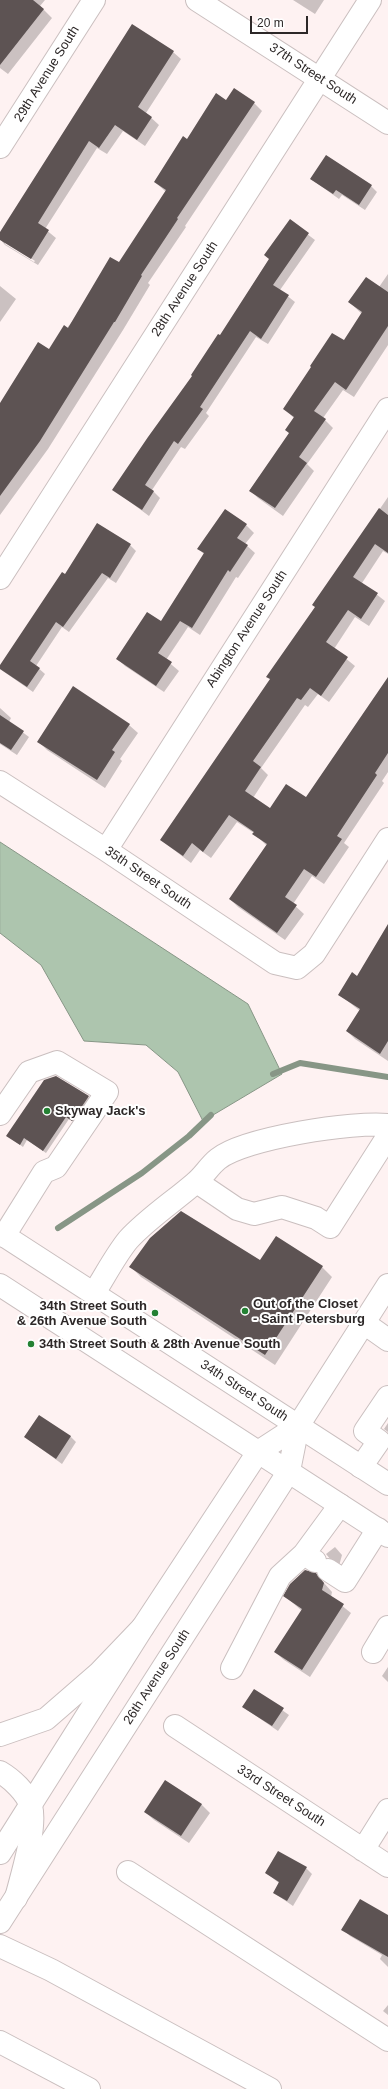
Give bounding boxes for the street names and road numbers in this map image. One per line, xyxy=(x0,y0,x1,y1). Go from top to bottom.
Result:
street label: 29th Avenue South xyxy=(11,23,83,125)
street label: 37th Street South xyxy=(266,40,360,108)
street label: 28th Avenue South xyxy=(148,238,222,340)
street label: Abington Avenue South xyxy=(203,568,291,690)
street label: 35th Street South xyxy=(102,843,194,913)
street label: 34th Street South xyxy=(197,1357,291,1425)
street label: 26th Avenue South xyxy=(120,1626,194,1728)
street label: 33rd Street South xyxy=(234,1762,328,1830)

